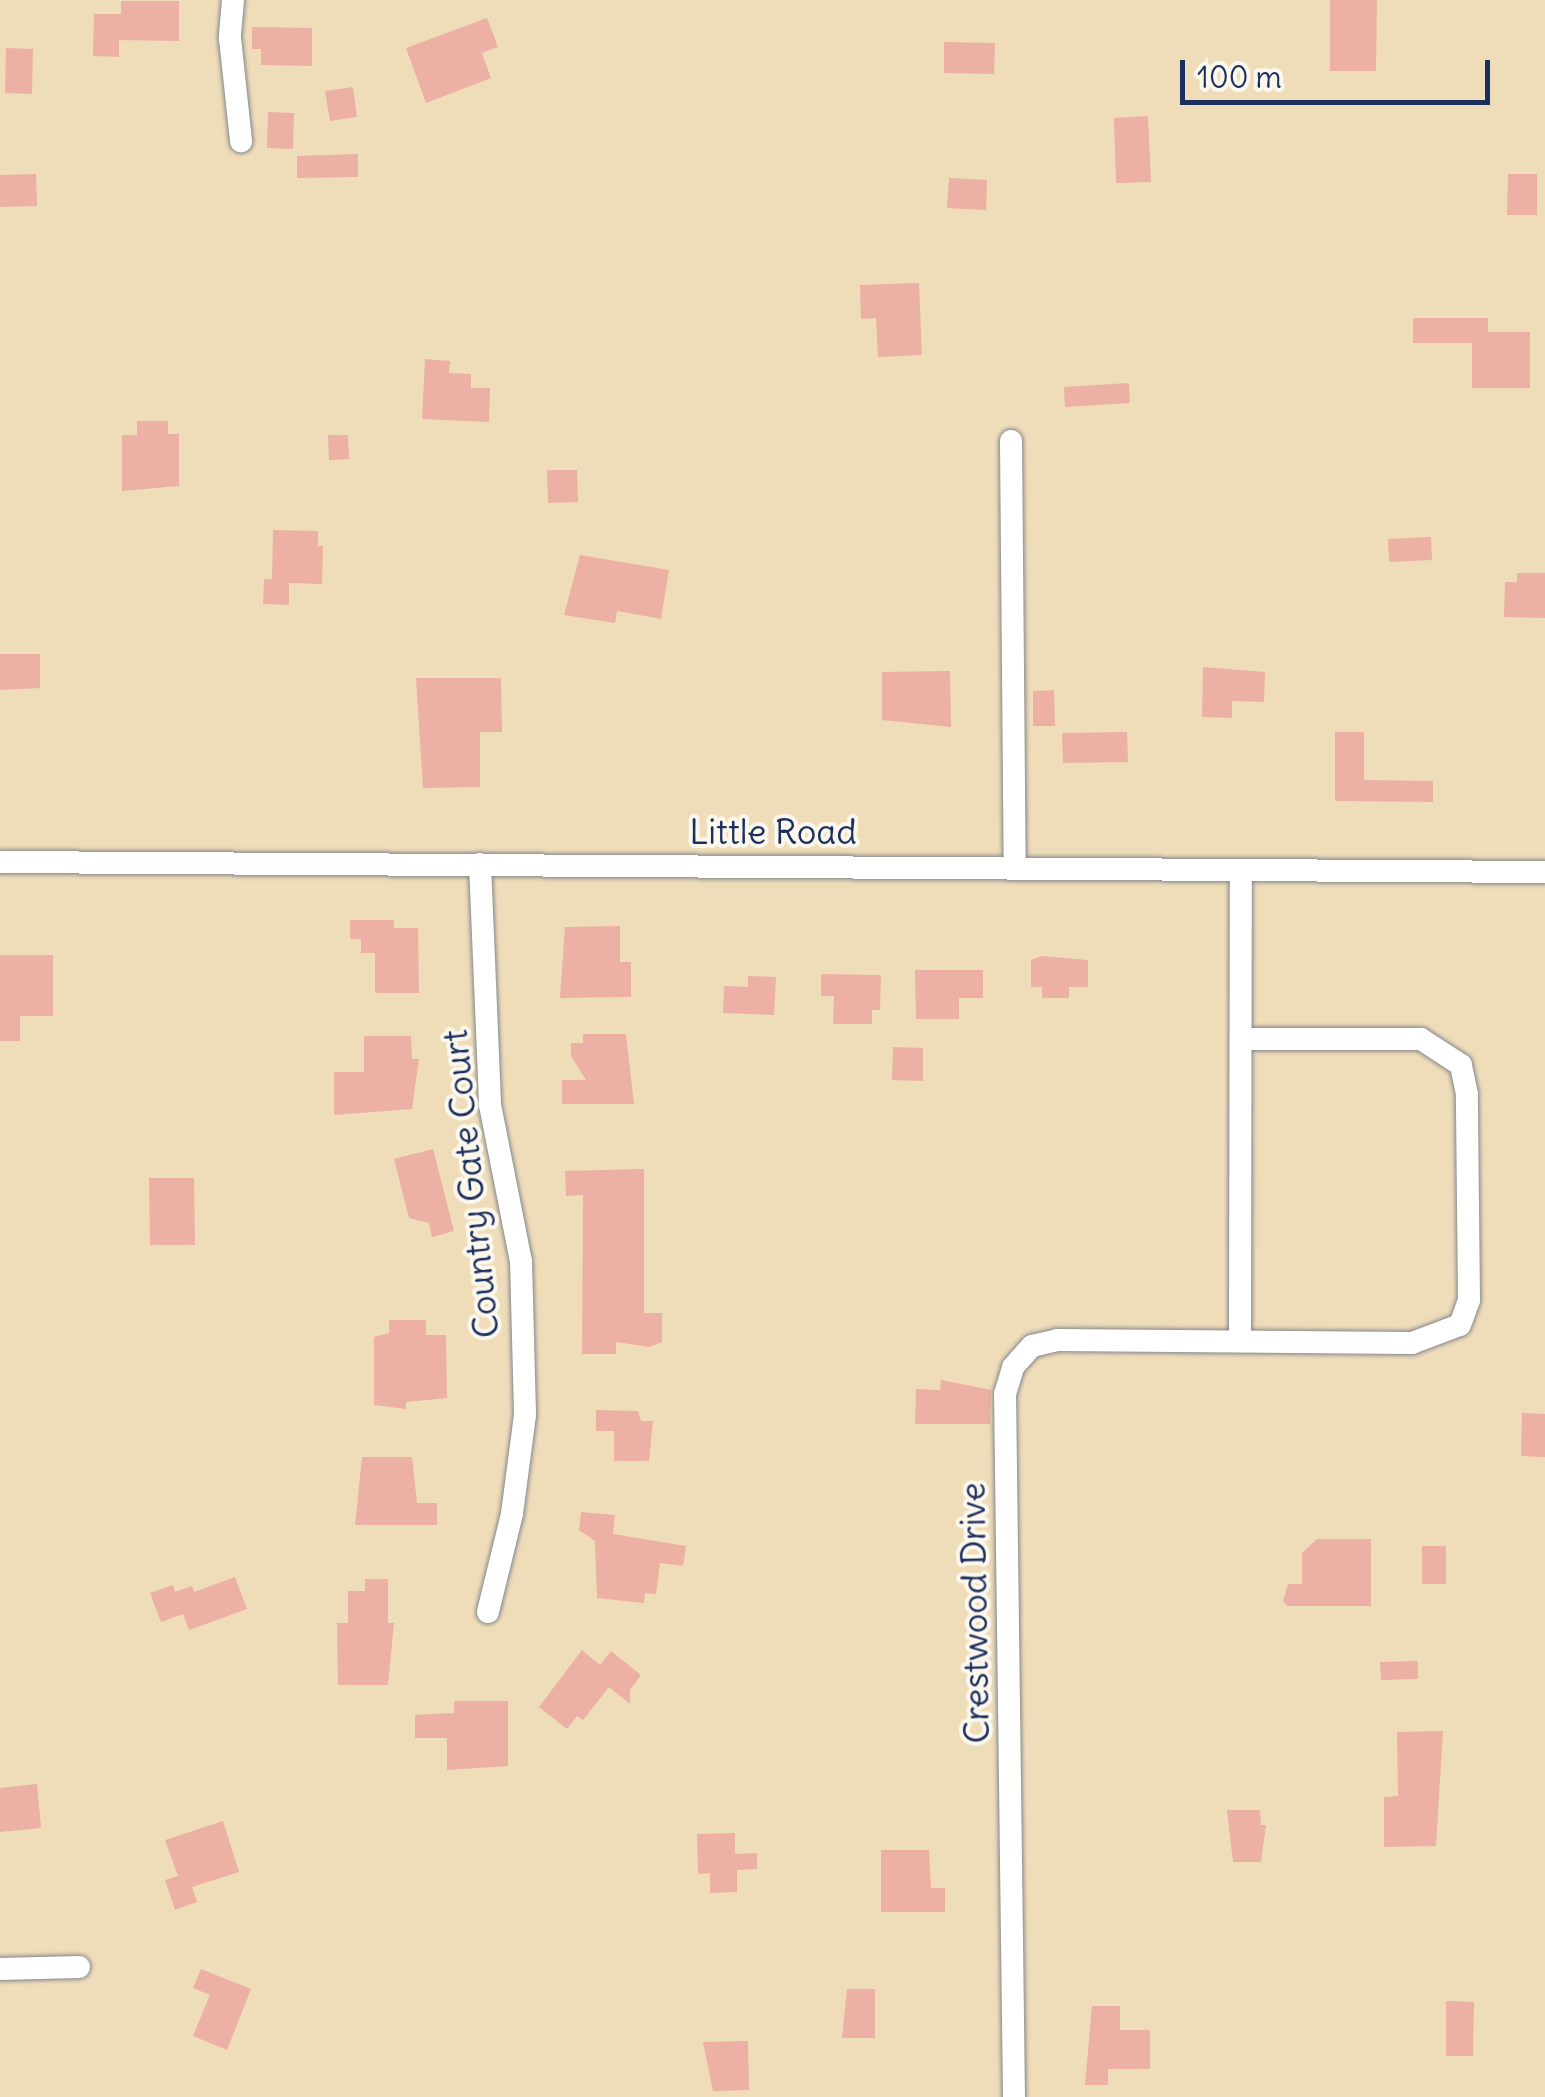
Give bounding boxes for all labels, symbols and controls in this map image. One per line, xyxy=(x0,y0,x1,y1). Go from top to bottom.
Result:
scale bar xyxy=(1185,40,1495,102)
text: 100 m xyxy=(1197,58,1282,96)
street label: Little Road xyxy=(689,810,857,852)
street label: Country Gate Court xyxy=(433,1028,507,1340)
street label: Crestwood Drive xyxy=(951,1482,997,1744)

